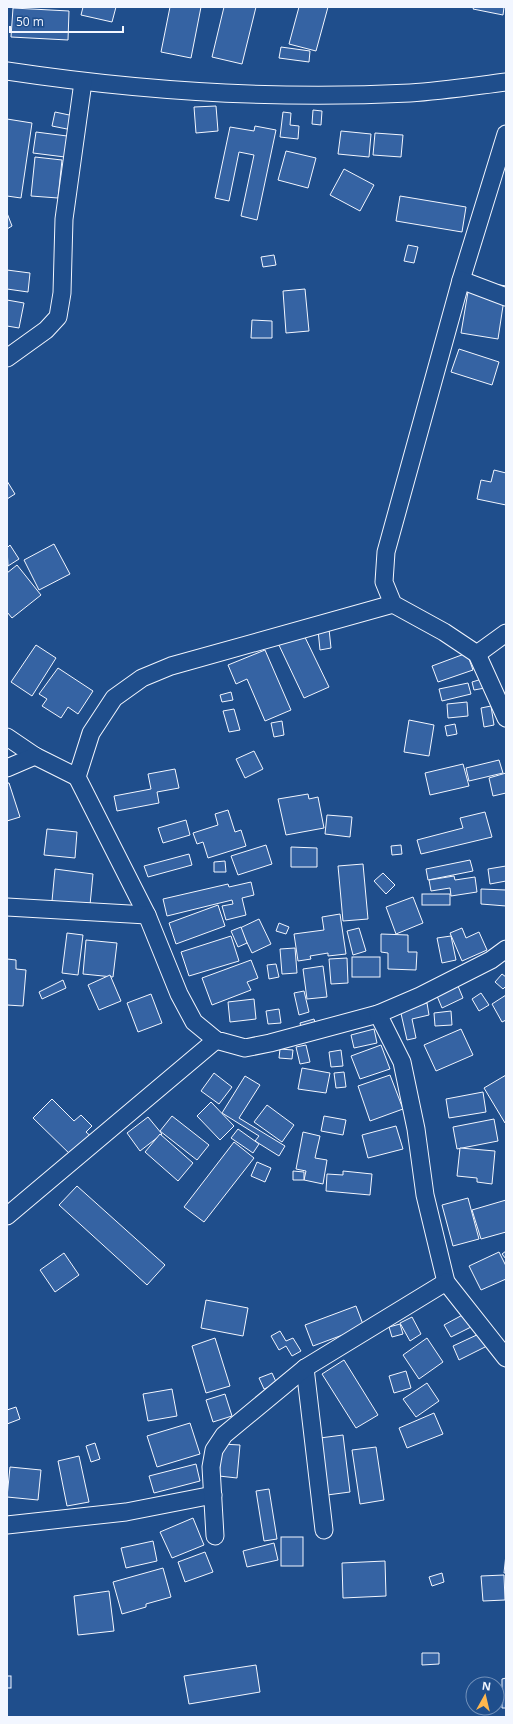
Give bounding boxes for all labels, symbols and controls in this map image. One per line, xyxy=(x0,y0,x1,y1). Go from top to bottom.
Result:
scale bar xyxy=(10,8,123,34)
text: 50 m xyxy=(16,13,44,30)
north arrow xyxy=(465,1676,505,1716)
text: N xyxy=(481,1678,492,1694)

